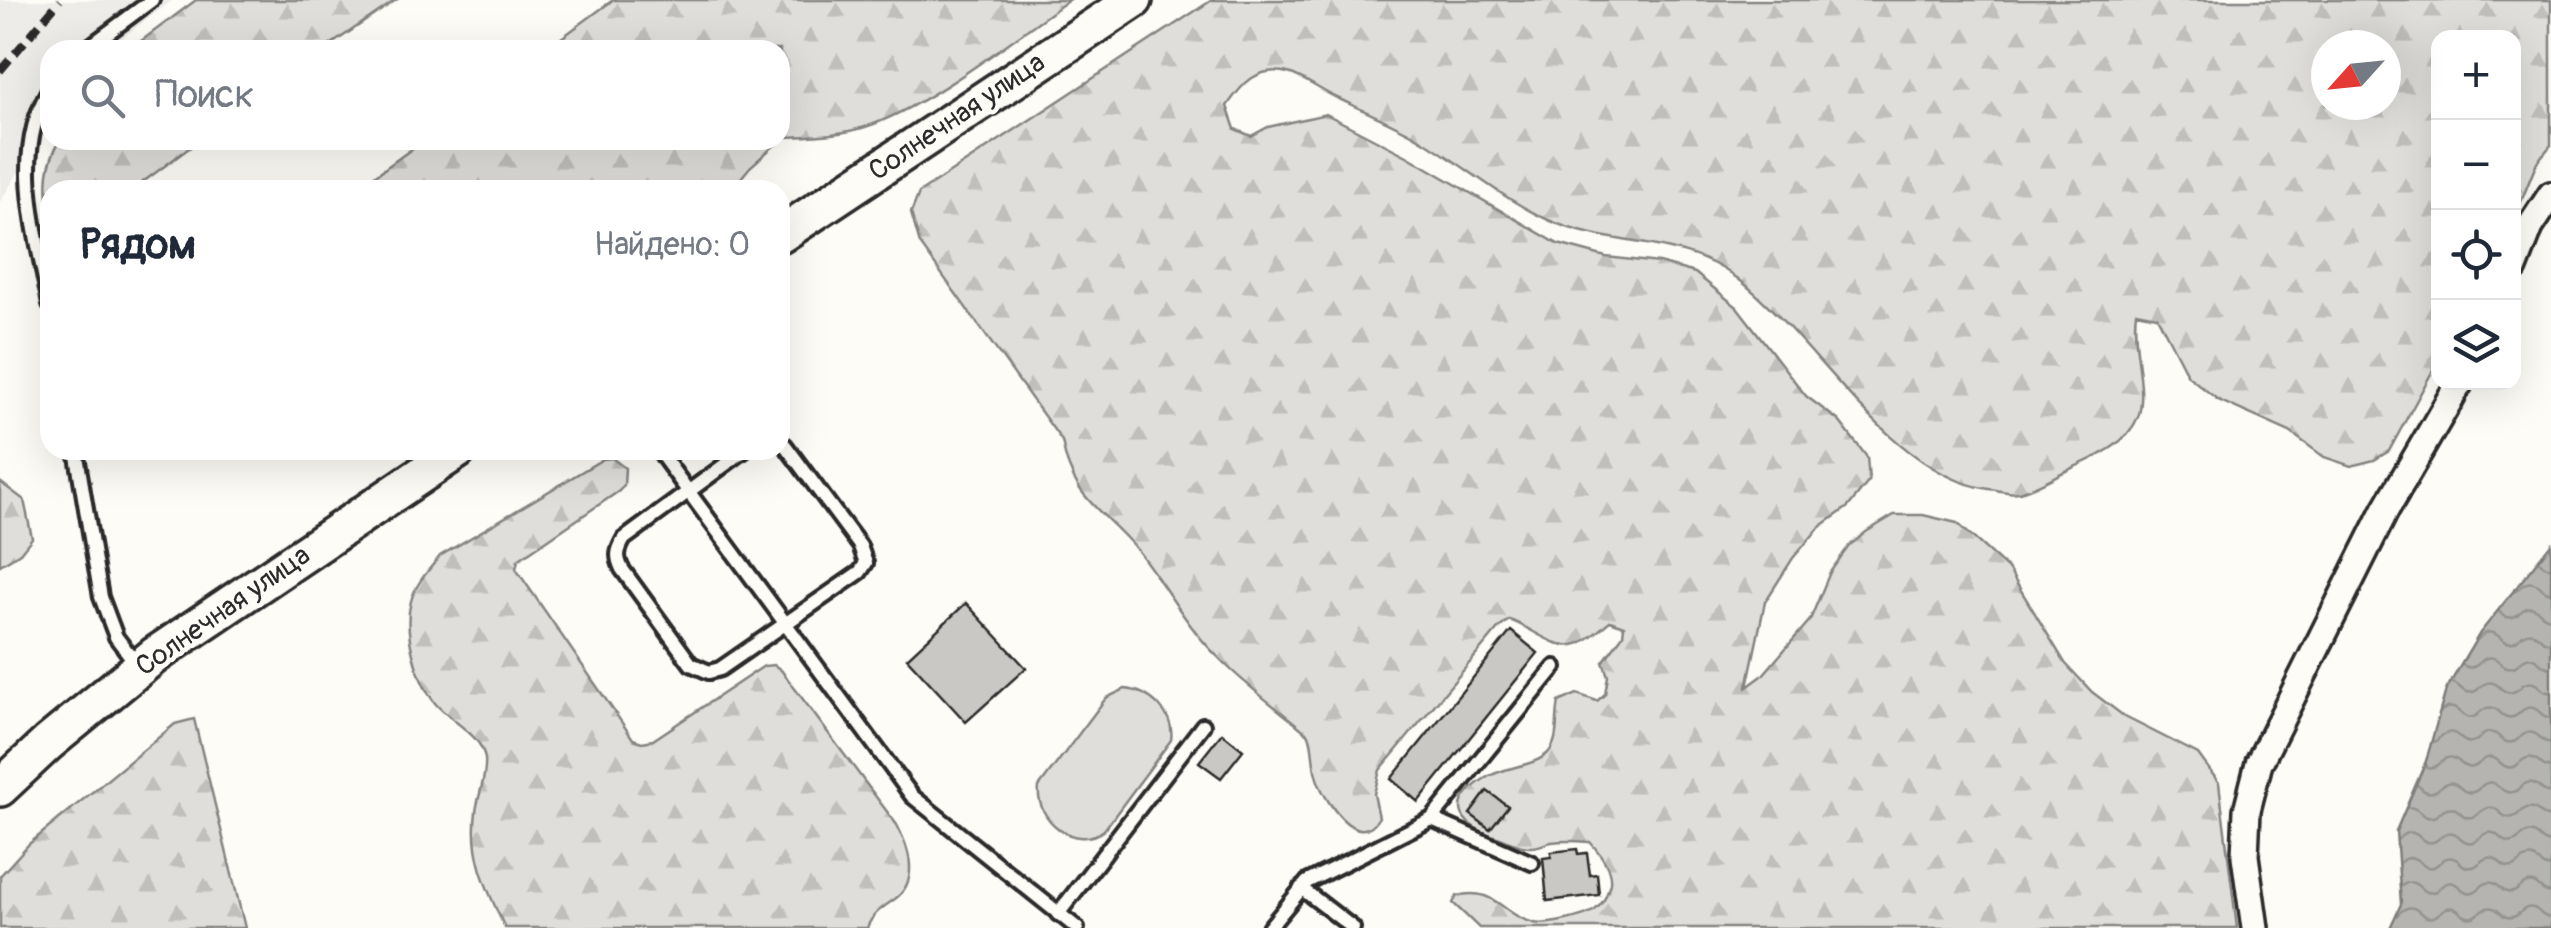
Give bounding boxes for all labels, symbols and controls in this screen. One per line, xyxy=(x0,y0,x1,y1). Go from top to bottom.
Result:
north arrow xyxy=(2311,30,2401,120)
map controls xyxy=(2431,30,2521,390)
button: + xyxy=(2431,30,2521,120)
search box xyxy=(40,40,790,150)
street label: Солнечная улица xyxy=(862,45,1052,189)
icon: search xyxy=(75,68,130,123)
text: Поиск xyxy=(155,71,254,119)
button: − xyxy=(2431,120,2521,210)
button: locate xyxy=(2431,210,2521,300)
text: Рядом xyxy=(80,219,196,271)
text: Найдено: 0 xyxy=(594,225,750,265)
button: layers xyxy=(2431,300,2521,390)
street label: Солнечная улица xyxy=(129,538,317,684)

